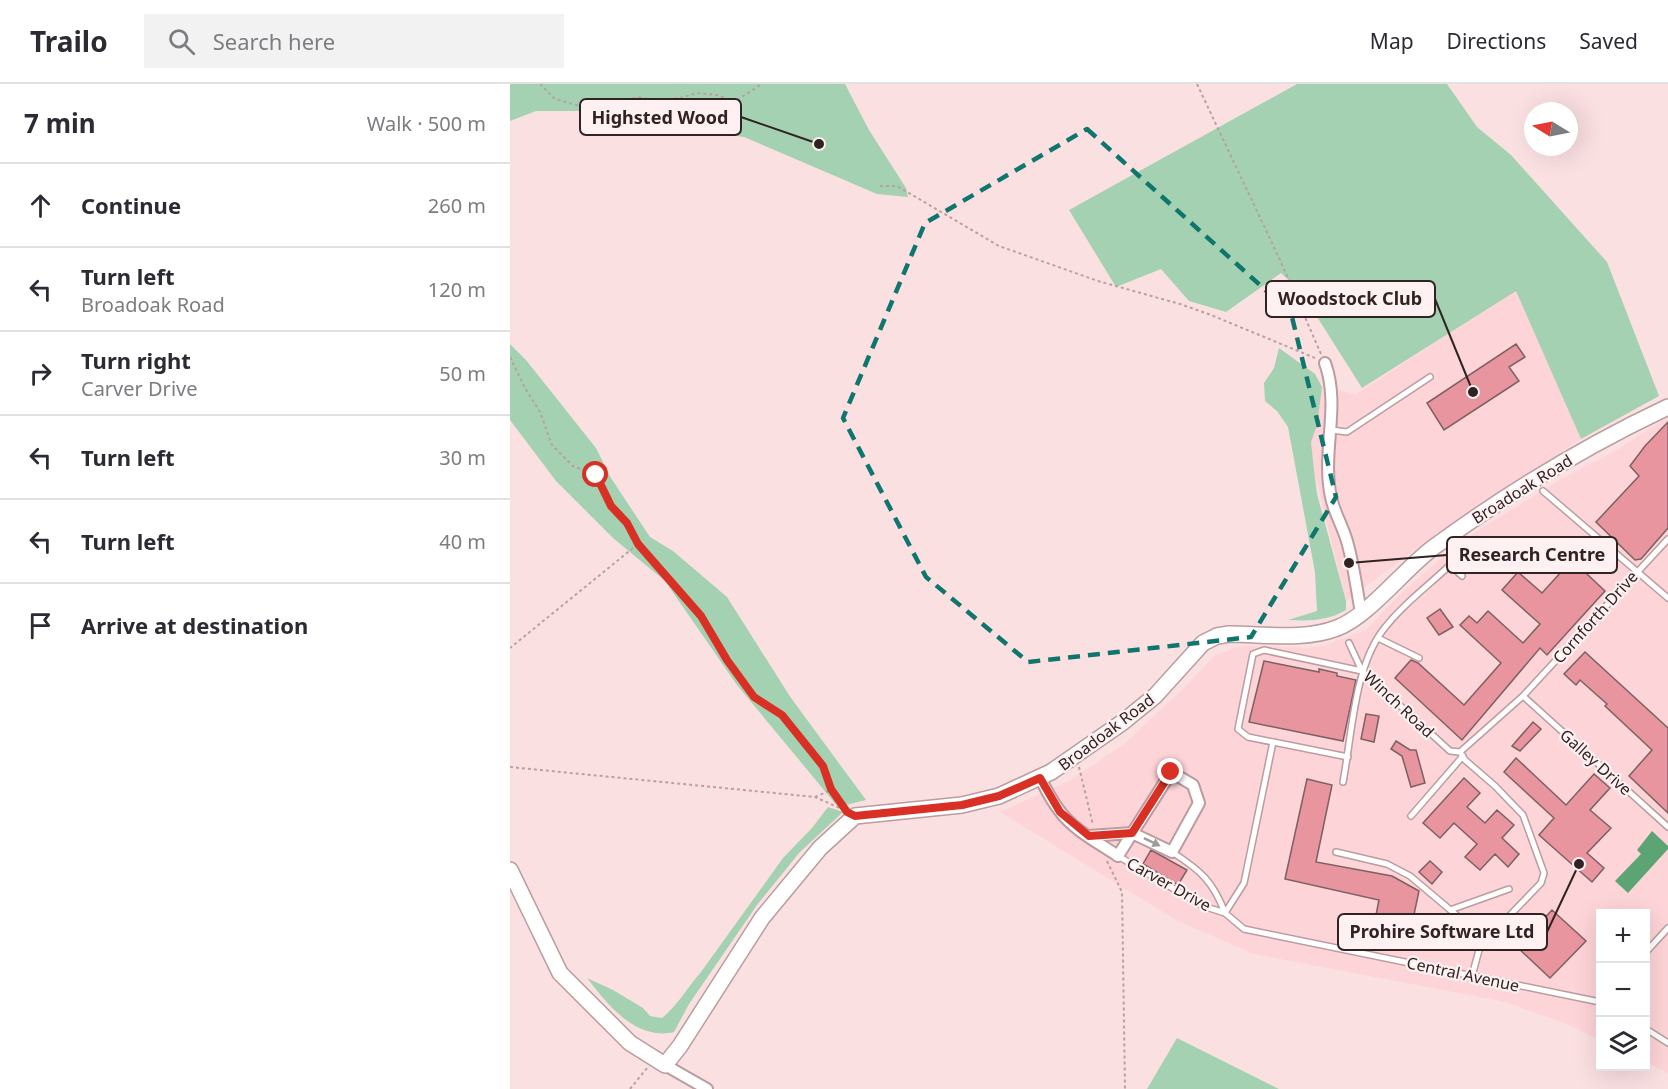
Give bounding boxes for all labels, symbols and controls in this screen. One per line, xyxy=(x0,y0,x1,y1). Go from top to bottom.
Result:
search box xyxy=(144,14,564,68)
text: Trailo xyxy=(30,22,108,60)
icon: search xyxy=(165,25,198,58)
text: Search here xyxy=(213,26,335,56)
text: Map xyxy=(1370,27,1414,55)
text: Directions xyxy=(1447,27,1546,55)
text: Saved xyxy=(1579,27,1638,55)
callout: Highsted Wood xyxy=(580,99,741,135)
north arrow xyxy=(1524,102,1578,156)
text: 7 min xyxy=(24,105,96,141)
text: Highsted Wood xyxy=(592,105,728,129)
text: Walk · 500 m xyxy=(367,110,486,137)
icon: ahead xyxy=(24,189,57,222)
text: Continue xyxy=(81,190,181,220)
text: 260 m xyxy=(428,192,486,219)
text: Turn left xyxy=(81,261,175,291)
icon: left xyxy=(24,273,57,306)
text: 120 m xyxy=(428,276,486,303)
callout: Woodstock Club xyxy=(1266,281,1435,317)
text: Woodstock Club xyxy=(1278,286,1422,310)
text: Broadoak Road xyxy=(81,291,225,318)
text: Turn right xyxy=(81,345,191,375)
icon: right xyxy=(24,357,57,390)
text: 50 m xyxy=(439,360,486,387)
text: Carver Drive xyxy=(81,375,197,402)
icon: left xyxy=(24,441,57,474)
text: Turn left xyxy=(81,442,175,472)
text: 30 m xyxy=(439,444,486,471)
street label: Broadoak Road xyxy=(1467,449,1577,529)
route start xyxy=(582,461,608,487)
icon: left xyxy=(24,525,57,558)
text: Turn left xyxy=(81,526,175,556)
text: 40 m xyxy=(439,528,486,555)
callout: Research Centre xyxy=(1447,537,1617,573)
text: Research Centre xyxy=(1459,542,1605,566)
street label: Cornforth Drive xyxy=(1548,566,1642,668)
icon: arrive xyxy=(24,609,57,642)
text: Arrive at destination xyxy=(81,610,308,640)
street label: Winch Road xyxy=(1359,666,1439,742)
street label: Broadoak Road xyxy=(1053,689,1159,775)
street label: Galley Drive xyxy=(1555,724,1637,800)
route end xyxy=(1157,758,1183,784)
one-way arrow xyxy=(1143,838,1160,847)
street label: Carver Drive xyxy=(1123,852,1215,916)
map controls xyxy=(1596,909,1650,1071)
button: + xyxy=(1596,909,1650,963)
callout: Prohire Software Ltd xyxy=(1338,914,1547,950)
text: Prohire Software Ltd xyxy=(1350,919,1534,943)
street label: Central Avenue xyxy=(1405,951,1521,997)
button: − xyxy=(1596,963,1650,1017)
button: layers xyxy=(1596,1017,1650,1071)

